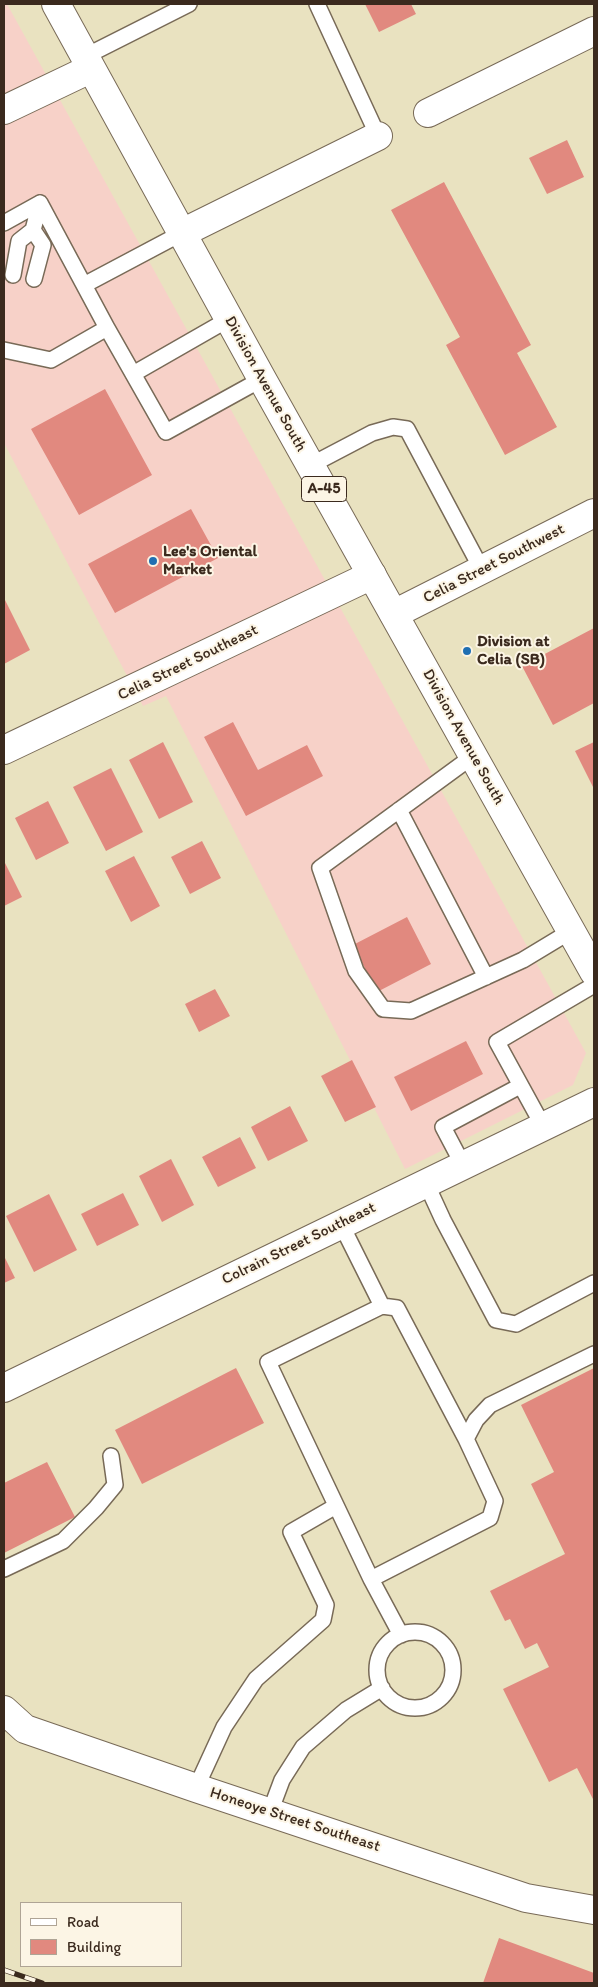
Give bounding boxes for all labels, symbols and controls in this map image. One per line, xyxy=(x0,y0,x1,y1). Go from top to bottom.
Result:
street label: Division Avenue South xyxy=(220,313,310,455)
road number: A-45 xyxy=(302,476,346,502)
street label: Celia Street Southwest xyxy=(420,520,568,608)
place label: Lee's Oriental Market xyxy=(163,542,257,580)
marker: Lee's Oriental Market xyxy=(147,555,159,567)
street label: Celia Street Southeast xyxy=(115,621,261,705)
place label: Division at Celia (SB) xyxy=(477,632,550,670)
marker: Division at Celia (SB) xyxy=(461,645,473,657)
street label: Division Avenue South xyxy=(418,666,508,808)
street label: Colrain Street Southeast xyxy=(219,1198,379,1290)
street label: Honeoye Street Southeast xyxy=(207,1783,383,1857)
legend xyxy=(20,1902,182,1967)
text: Road xyxy=(67,1913,99,1931)
text: Building xyxy=(67,1938,121,1956)

